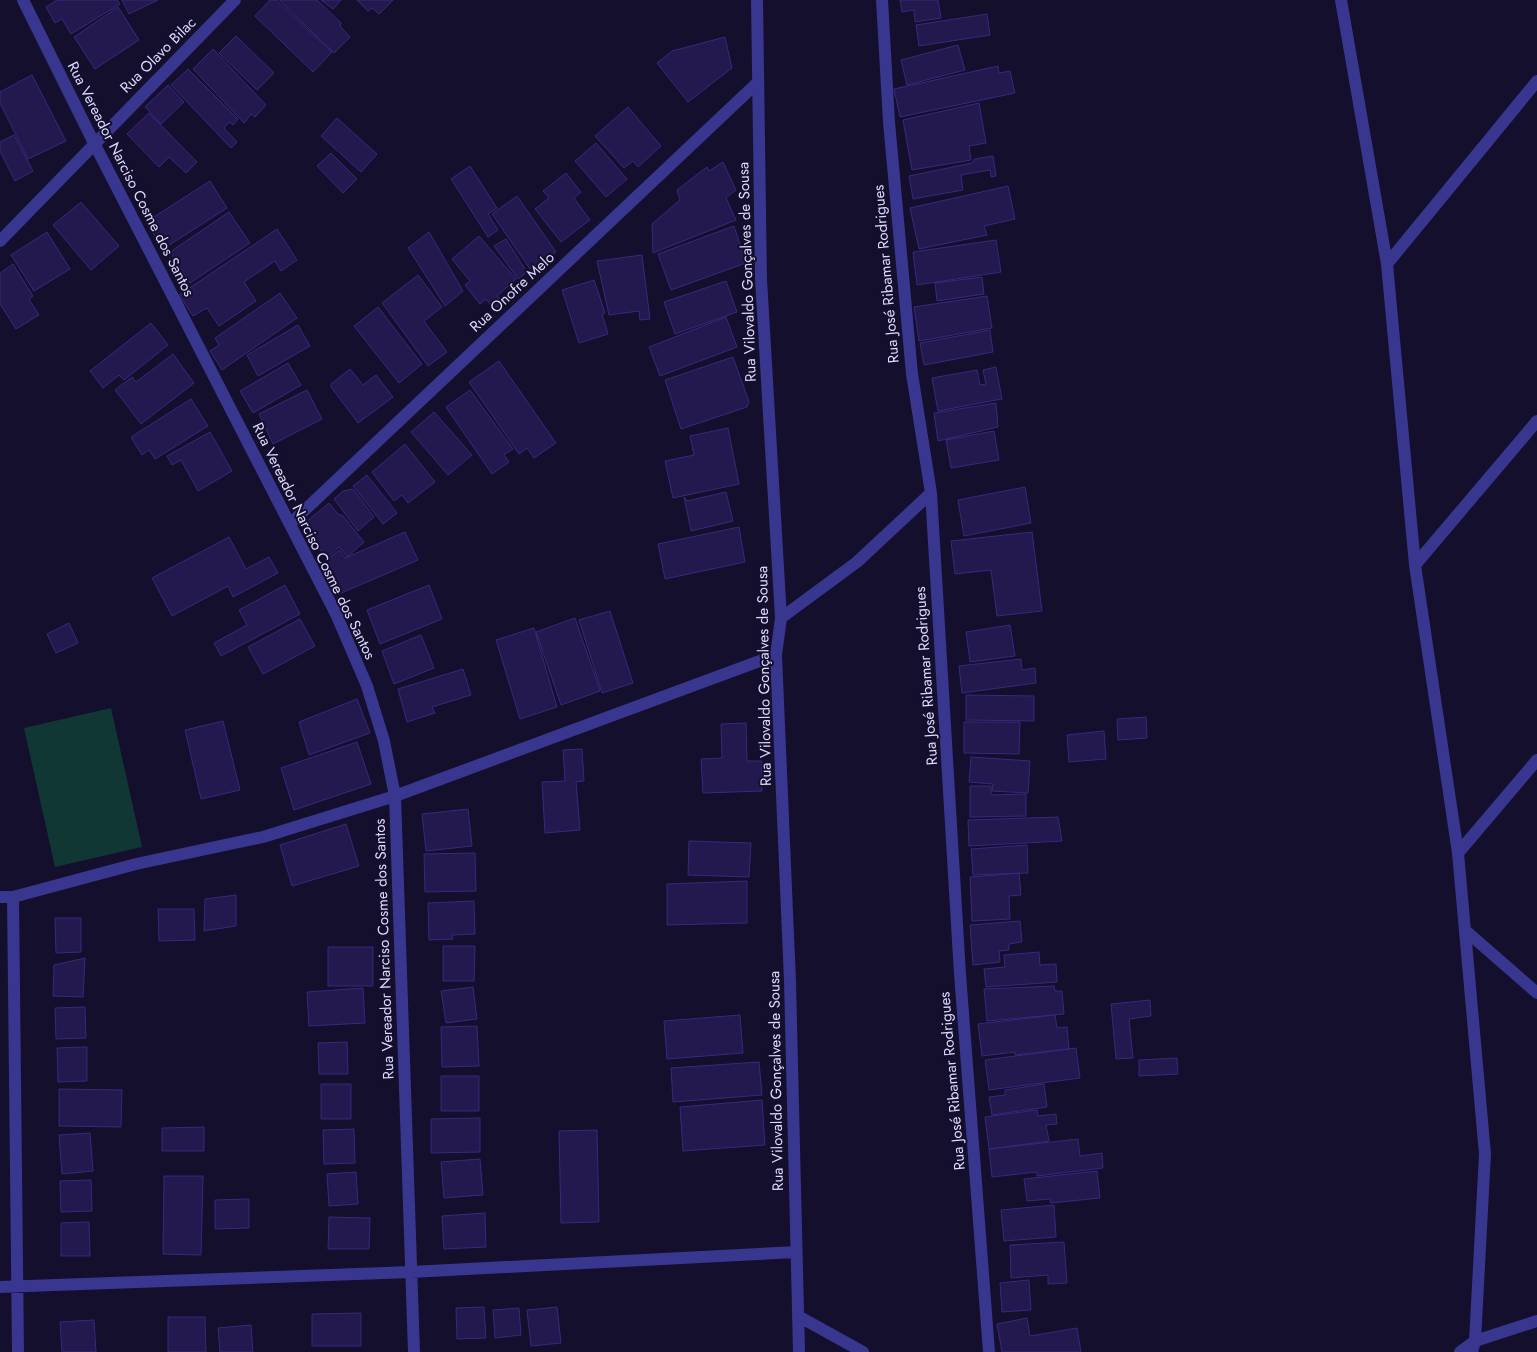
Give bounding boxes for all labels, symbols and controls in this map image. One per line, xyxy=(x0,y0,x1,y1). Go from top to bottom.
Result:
street label: Rua Olavo Bilac xyxy=(115,12,201,98)
street label: Rua Vereador Narciso Cosme dos Santos xyxy=(62,58,200,300)
street label: Rua Vilovaldo Gonçalves de Sousa xyxy=(732,162,762,382)
street label: Rua José Ribamar Rodrigues xyxy=(867,184,905,364)
street label: Rua Onofre Melo xyxy=(465,247,559,337)
street label: Rua Vereador Narciso Cosme dos Santos xyxy=(247,419,381,663)
street label: Rua Vilovaldo Gonçalves de Sousa xyxy=(751,566,777,786)
street label: Rua José Ribamar Rodrigues xyxy=(909,586,943,766)
street label: Rua Vereador Narciso Cosme dos Santos xyxy=(368,818,400,1080)
street label: Rua Vilovaldo Gonçalves de Sousa xyxy=(763,971,789,1191)
street label: Rua José Ribamar Rodrigues xyxy=(933,991,971,1171)

